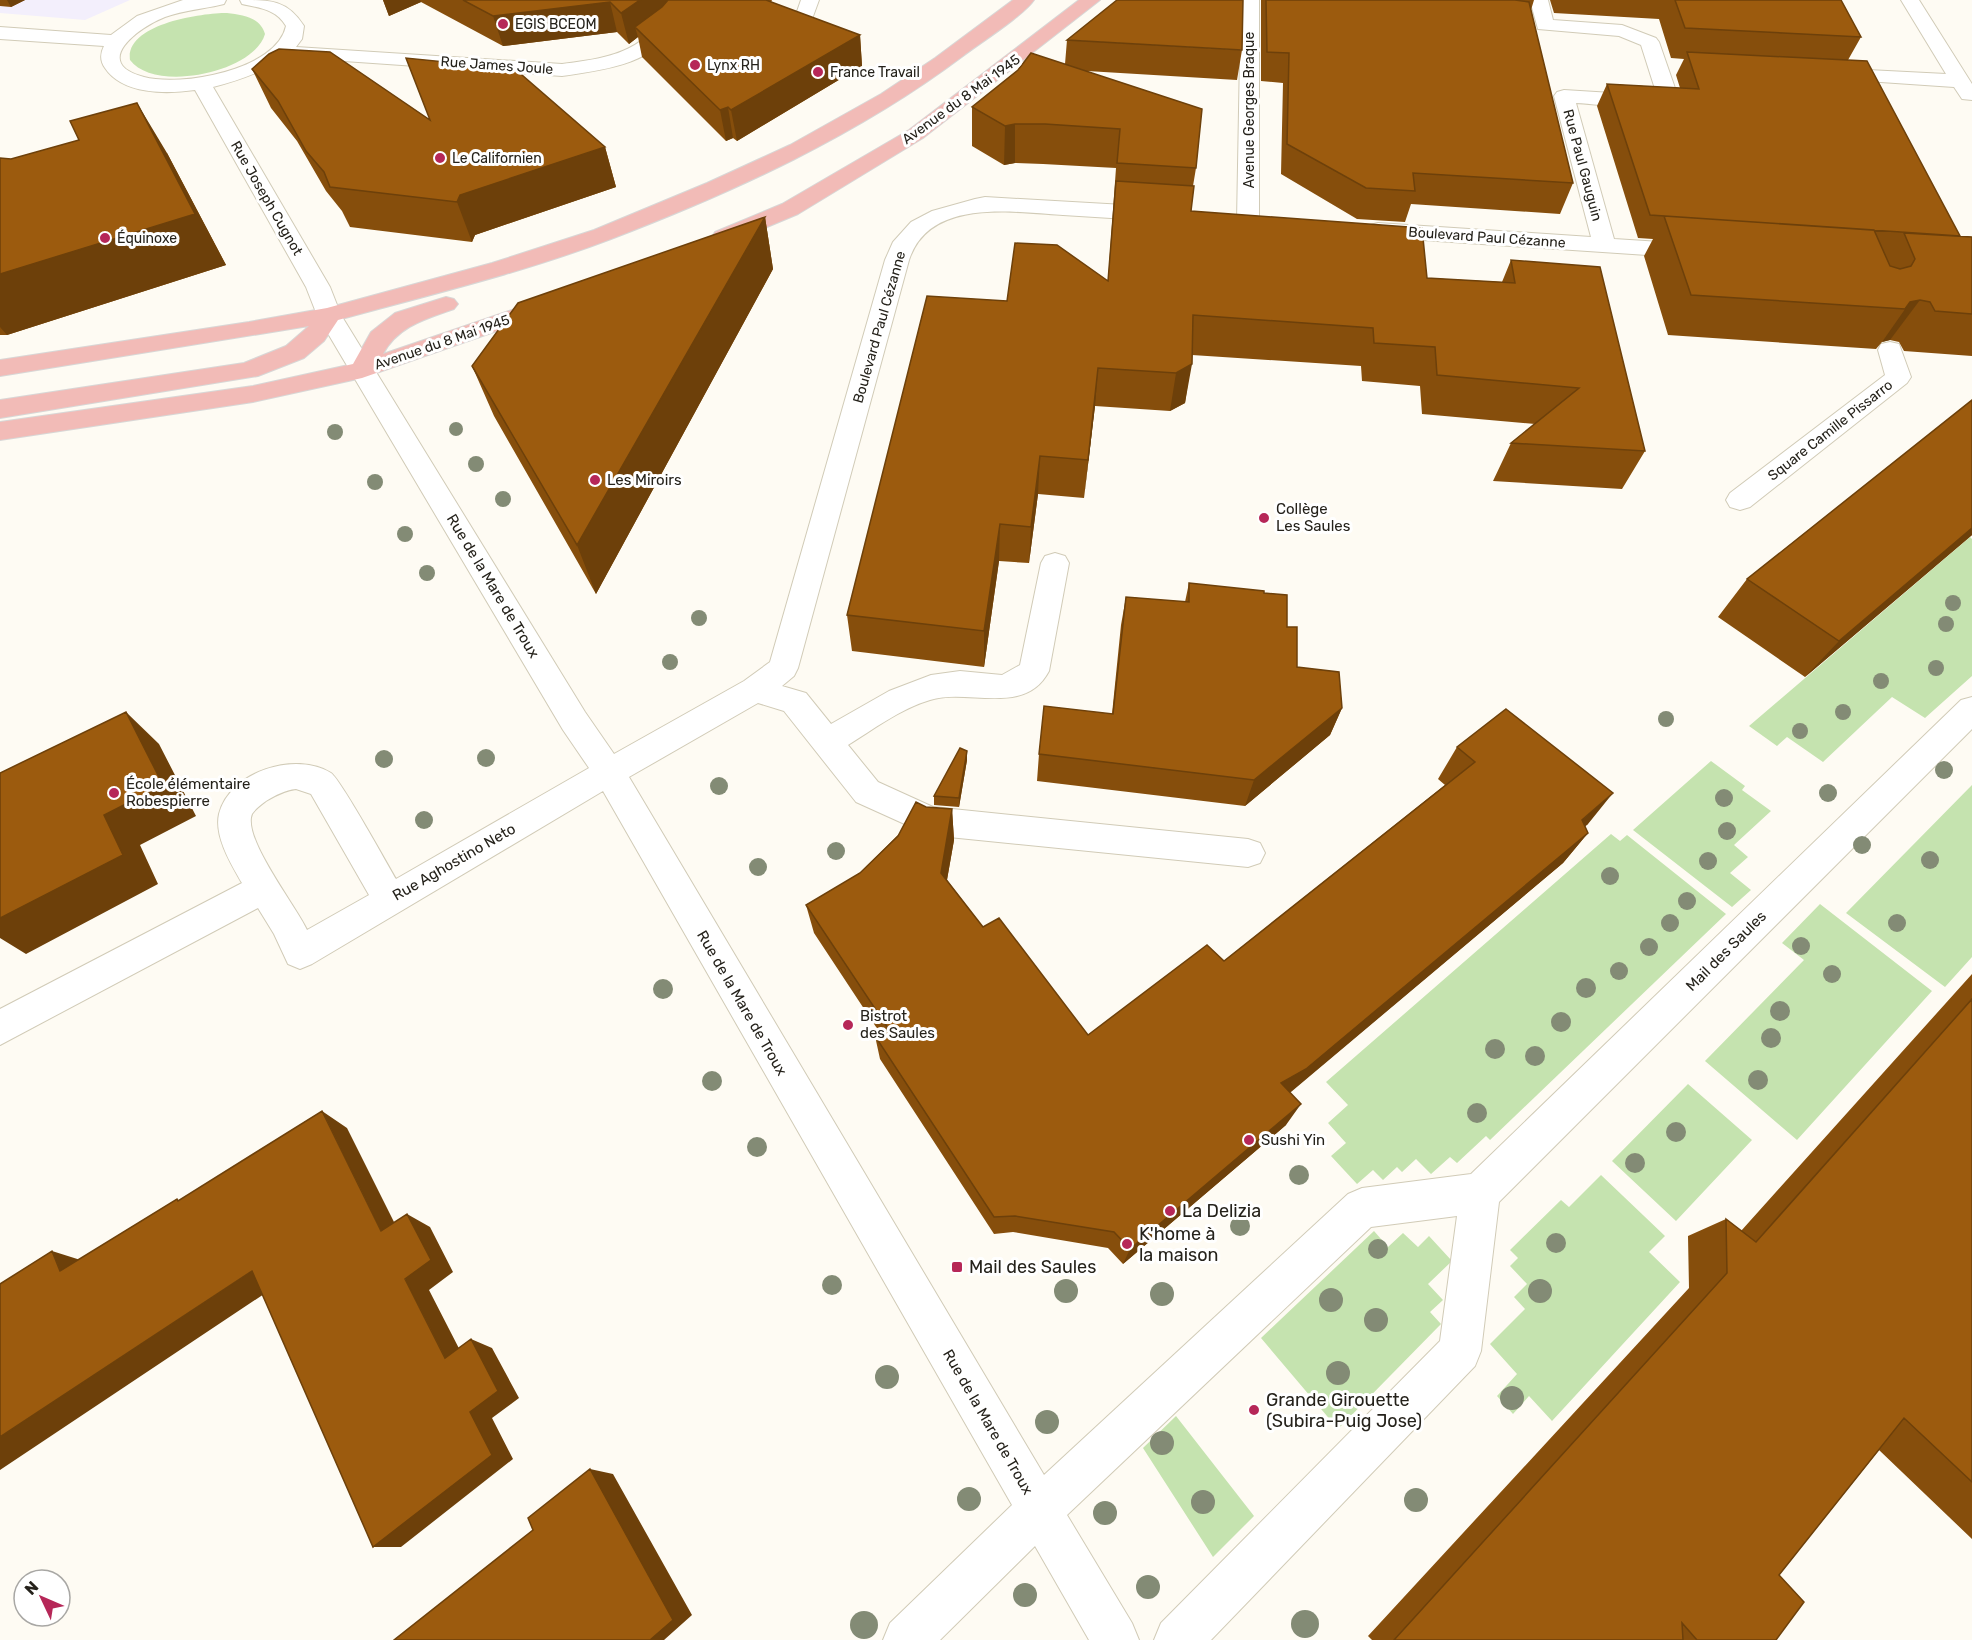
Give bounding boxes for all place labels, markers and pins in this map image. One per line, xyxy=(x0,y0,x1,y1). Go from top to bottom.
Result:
place label: EGIS BCEOM xyxy=(515,16,597,33)
marker: EGIS BCEOM xyxy=(496,17,510,31)
place label: Lynx RH xyxy=(707,57,760,74)
marker: Lynx RH xyxy=(688,58,702,72)
place label: France Travail xyxy=(830,64,920,81)
marker: France Travail xyxy=(811,65,825,79)
place label: Le Californien xyxy=(452,150,542,167)
marker: Le Californien xyxy=(433,151,447,165)
place label: Équinoxe xyxy=(117,229,177,247)
marker: Équinoxe xyxy=(98,231,112,245)
place label: Les Miroirs xyxy=(607,471,682,489)
marker: Les Miroirs xyxy=(588,473,602,487)
place label: Collège Les Saules xyxy=(1276,500,1351,535)
marker: Collège Les Saules xyxy=(1257,511,1271,525)
place label: École élémentaire Robespierre xyxy=(126,775,251,810)
marker: École élémentaire Robespierre xyxy=(107,786,121,800)
place label: Bistrot des Saules xyxy=(860,1007,935,1042)
marker: Bistrot des Saules xyxy=(841,1018,855,1032)
place label: Sushi Yin xyxy=(1261,1131,1325,1149)
marker: Sushi Yin xyxy=(1242,1133,1256,1147)
place label: La Delizia xyxy=(1182,1200,1261,1222)
marker: La Delizia xyxy=(1163,1204,1177,1218)
place label: K'home à la maison xyxy=(1139,1223,1218,1266)
marker: K'home à la maison xyxy=(1120,1237,1134,1251)
place label: Mail des Saules xyxy=(969,1256,1096,1278)
marker: Mail des Saules xyxy=(950,1260,964,1274)
place label: Grande Girouette (Subira-Puig Jose) xyxy=(1266,1389,1422,1432)
marker: Grande Girouette (Subira-Puig Jose) xyxy=(1247,1403,1261,1417)

